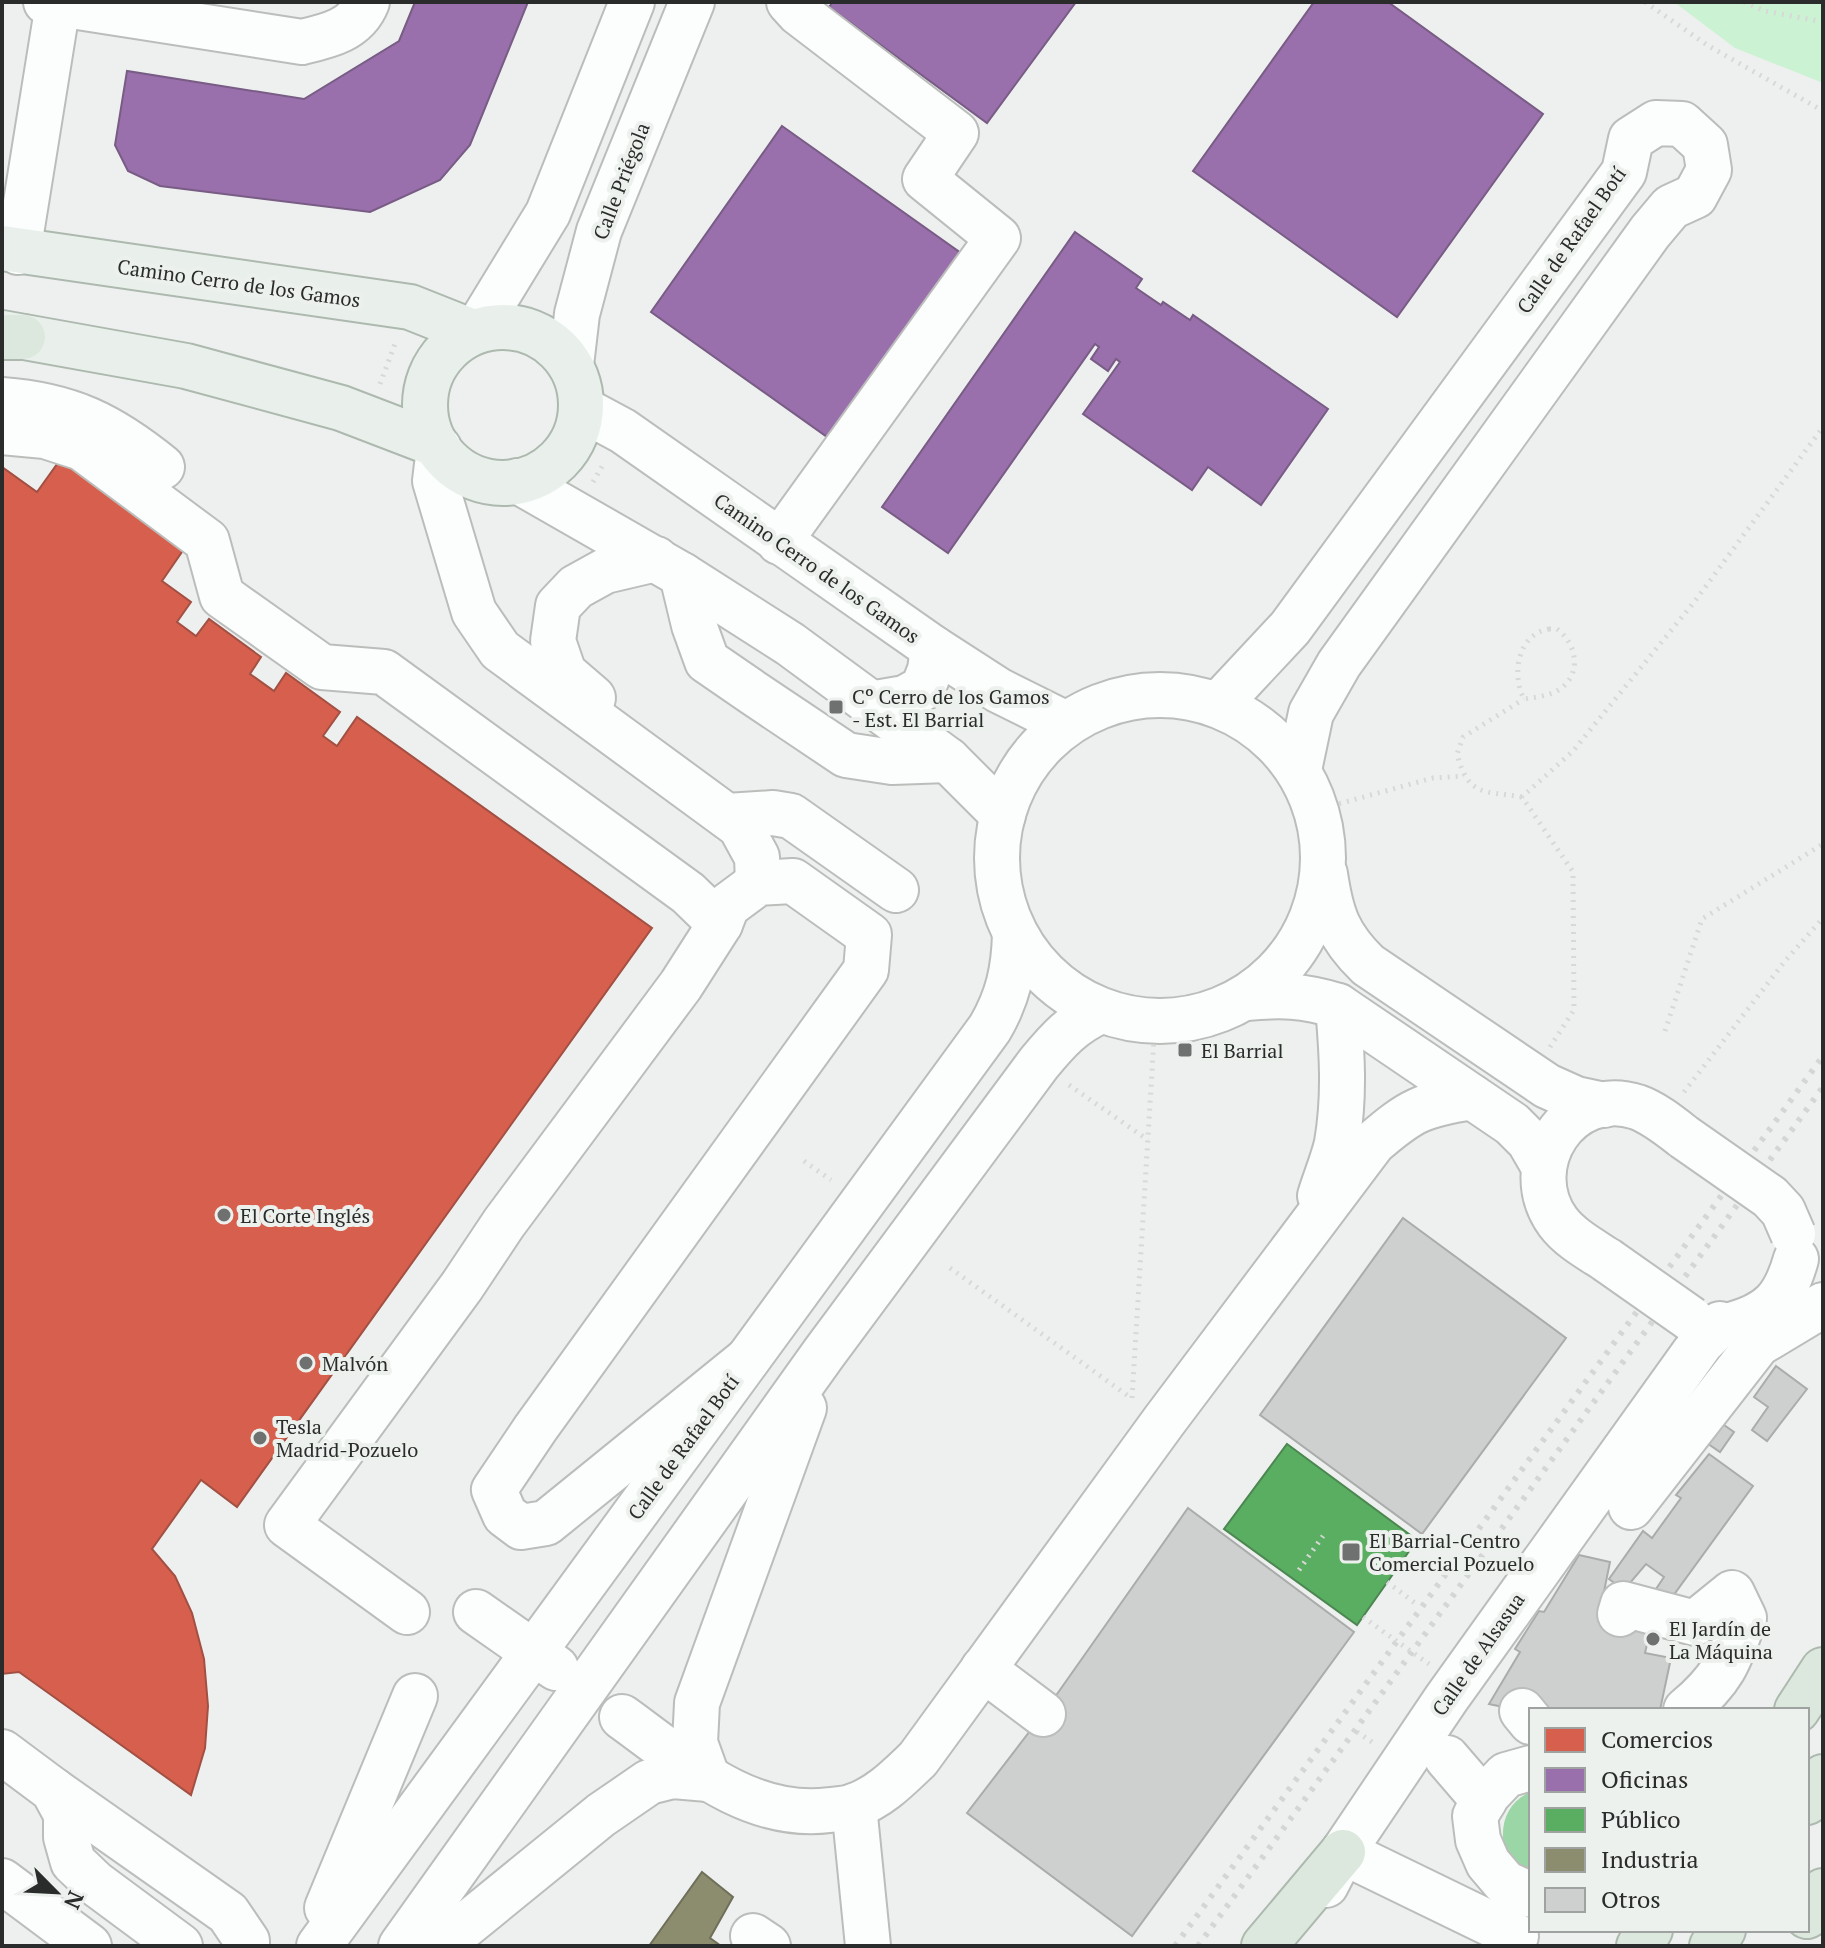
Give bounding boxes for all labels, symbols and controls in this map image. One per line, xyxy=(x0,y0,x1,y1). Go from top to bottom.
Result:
street label: Calle Priégola xyxy=(586,119,656,243)
street label: Calle de Rafael Botí xyxy=(1510,161,1632,319)
street label: Camino Cerro de los Gamos xyxy=(116,253,362,313)
street label: Camino Cerro de los Gamos xyxy=(709,487,925,649)
place label: Cº Cerro de los Gamos - Est. El Barrial xyxy=(852,683,1050,733)
marker: Cº Cerro de los Gamos - Est. El Barrial xyxy=(827,698,845,716)
place label: El Barrial xyxy=(1201,1037,1283,1064)
marker: El Barrial xyxy=(1176,1041,1194,1059)
place label: El Corte Inglés xyxy=(240,1202,370,1229)
marker: El Corte Inglés xyxy=(215,1206,233,1224)
place label: Malvón xyxy=(322,1350,388,1377)
marker: Malvón xyxy=(297,1354,315,1372)
street label: Calle de Rafael Botí xyxy=(621,1369,745,1525)
place label: Tesla Madrid-Pozuelo xyxy=(276,1413,418,1463)
marker: Tesla Madrid-Pozuelo xyxy=(251,1429,269,1447)
place label: El Barrial-Centro Comercial Pozuelo xyxy=(1369,1527,1534,1577)
marker: El Barrial-Centro Comercial Pozuelo xyxy=(1340,1541,1362,1563)
street label: Calle de Alsasua xyxy=(1426,1587,1530,1721)
place label: El Jardín de La Máquina xyxy=(1669,1615,1773,1665)
marker: El Jardín de La Máquina xyxy=(1644,1630,1662,1648)
legend xyxy=(1529,1708,1809,1932)
text: Comercios xyxy=(1601,1723,1713,1755)
text: Oficinas xyxy=(1601,1763,1688,1795)
text: Público xyxy=(1601,1803,1681,1835)
text: Industria xyxy=(1601,1843,1699,1875)
north arrow xyxy=(16,1852,96,1932)
text: Otros xyxy=(1601,1883,1661,1915)
text: N xyxy=(58,1887,91,1914)

